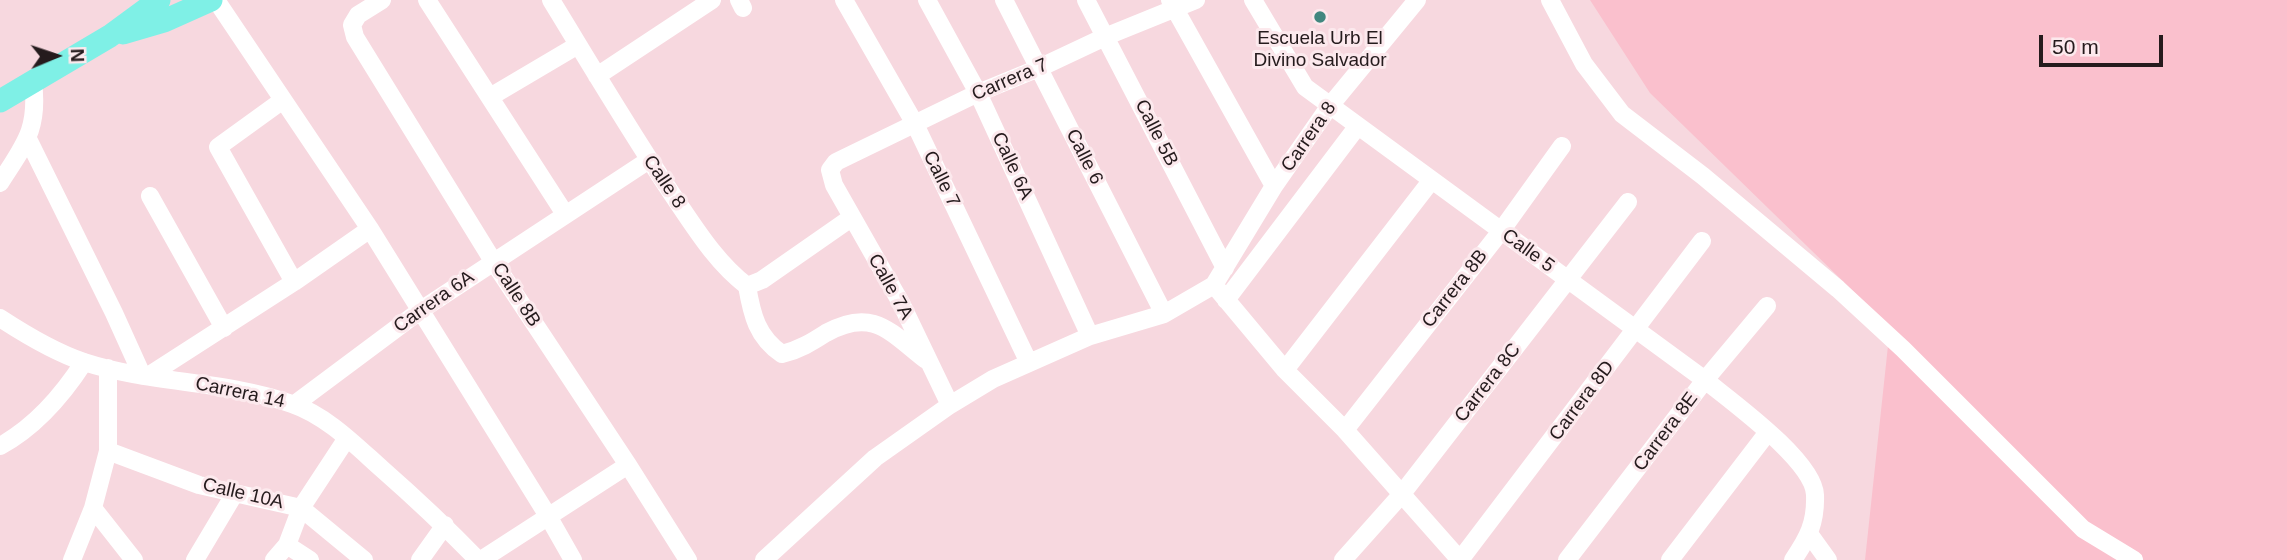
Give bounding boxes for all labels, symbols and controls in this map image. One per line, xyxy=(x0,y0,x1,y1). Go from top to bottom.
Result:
marker: Escuela Urb El Divino Salvador xyxy=(1312,9,1328,25)
north arrow xyxy=(21,21,91,91)
scale bar xyxy=(2042,21,2166,65)
place label: Escuela Urb El Divino Salvador xyxy=(1253,28,1387,72)
text: 50 m xyxy=(2052,35,2099,58)
text: N xyxy=(67,48,88,62)
street label: Carrera 7 xyxy=(969,54,1051,106)
street label: Calle 5B xyxy=(1130,96,1182,170)
street label: Carrera 8 xyxy=(1277,98,1341,176)
street label: Calle 6 xyxy=(1060,125,1108,189)
street label: Calle 6A xyxy=(986,129,1038,203)
street label: Calle 7 xyxy=(918,147,964,211)
street label: Calle 8 xyxy=(638,151,690,213)
street label: Calle 5 xyxy=(1497,224,1559,278)
street label: Carrera 8B xyxy=(1417,245,1493,333)
street label: Calle 7A xyxy=(863,250,917,324)
street label: Calle 8B xyxy=(487,259,545,331)
street label: Carrera 6A xyxy=(389,266,479,338)
street label: Carrera 8C xyxy=(1450,339,1526,427)
street label: Carrera 8D xyxy=(1545,357,1619,445)
street label: Carrera 14 xyxy=(193,372,287,414)
street label: Carrera 8E xyxy=(1629,388,1703,476)
street label: Calle 10A xyxy=(200,474,286,514)

